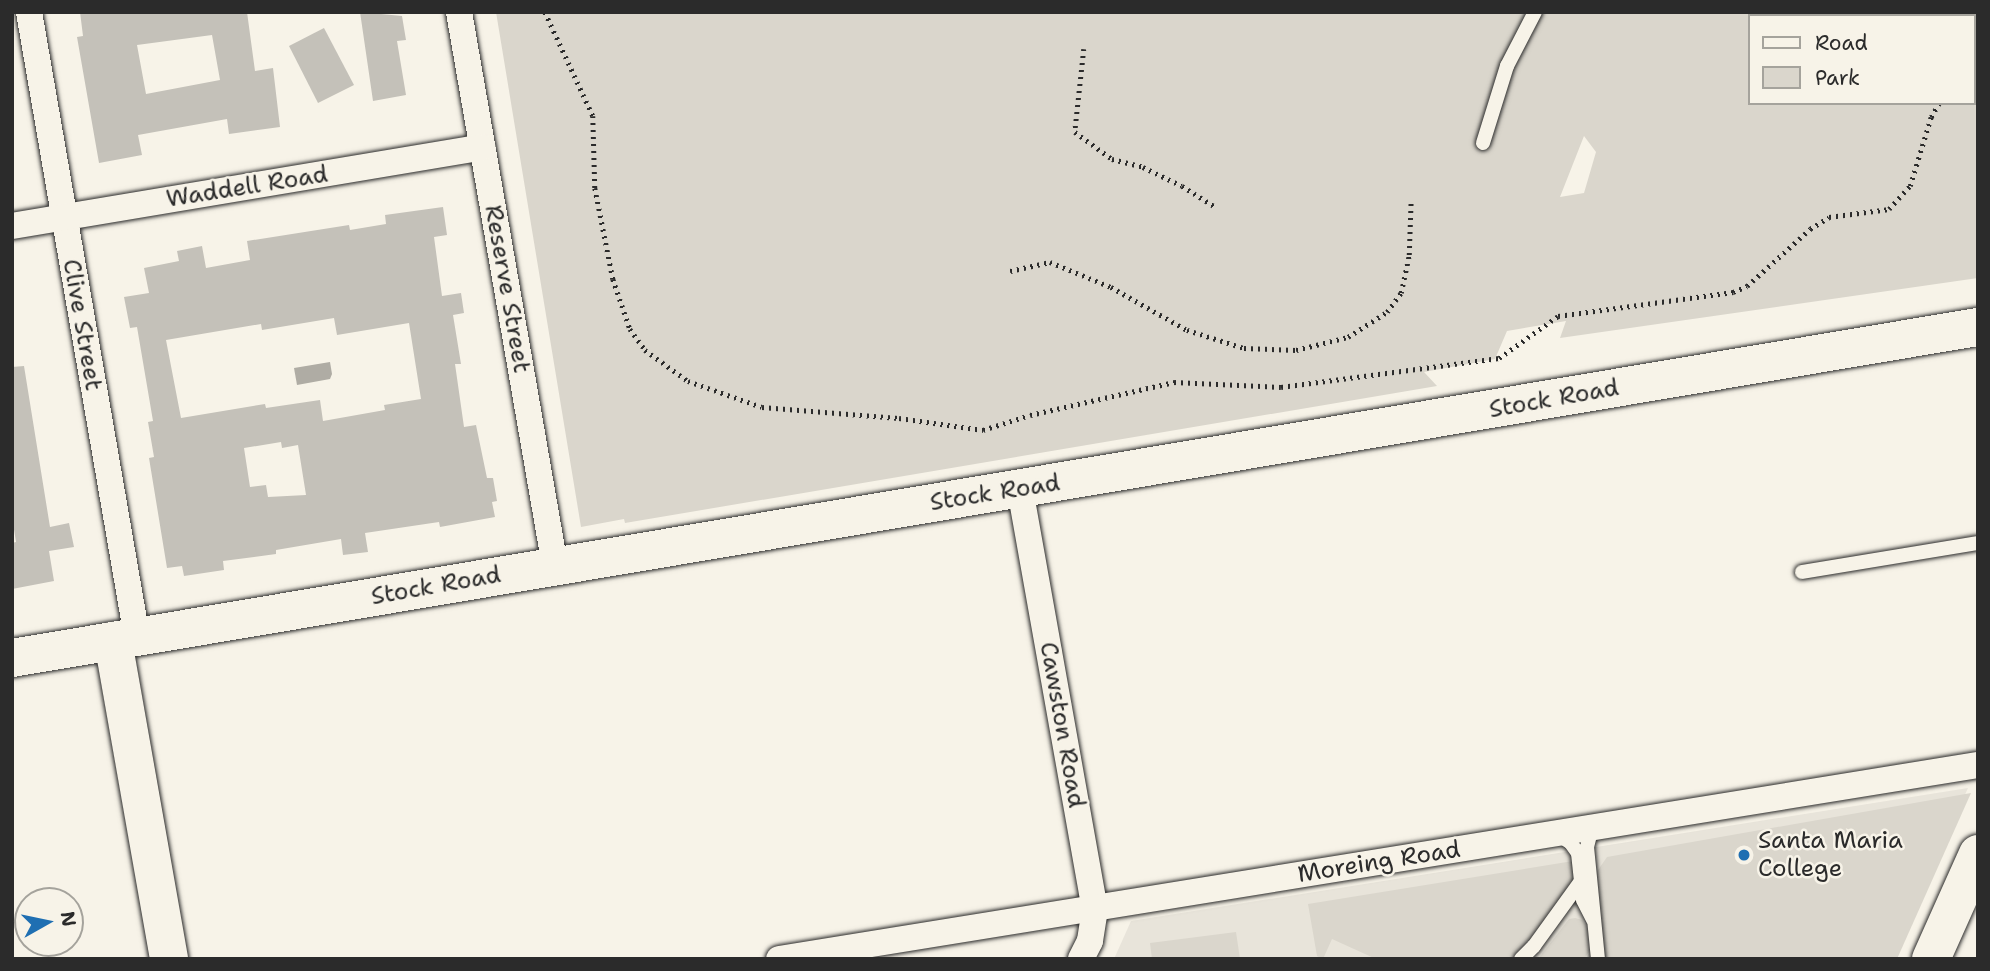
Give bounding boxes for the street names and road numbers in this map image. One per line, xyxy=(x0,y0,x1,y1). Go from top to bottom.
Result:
street label: Waddell Road xyxy=(164,160,330,214)
street label: Reserve Street xyxy=(478,203,536,375)
street label: Clive Street xyxy=(56,257,108,393)
street label: Stock Road xyxy=(1487,373,1621,425)
street label: Stock Road xyxy=(928,469,1062,517)
street label: Stock Road xyxy=(369,560,503,612)
street label: Cawston Road xyxy=(1033,640,1091,810)
street label: Moreing Road xyxy=(1296,835,1462,889)

